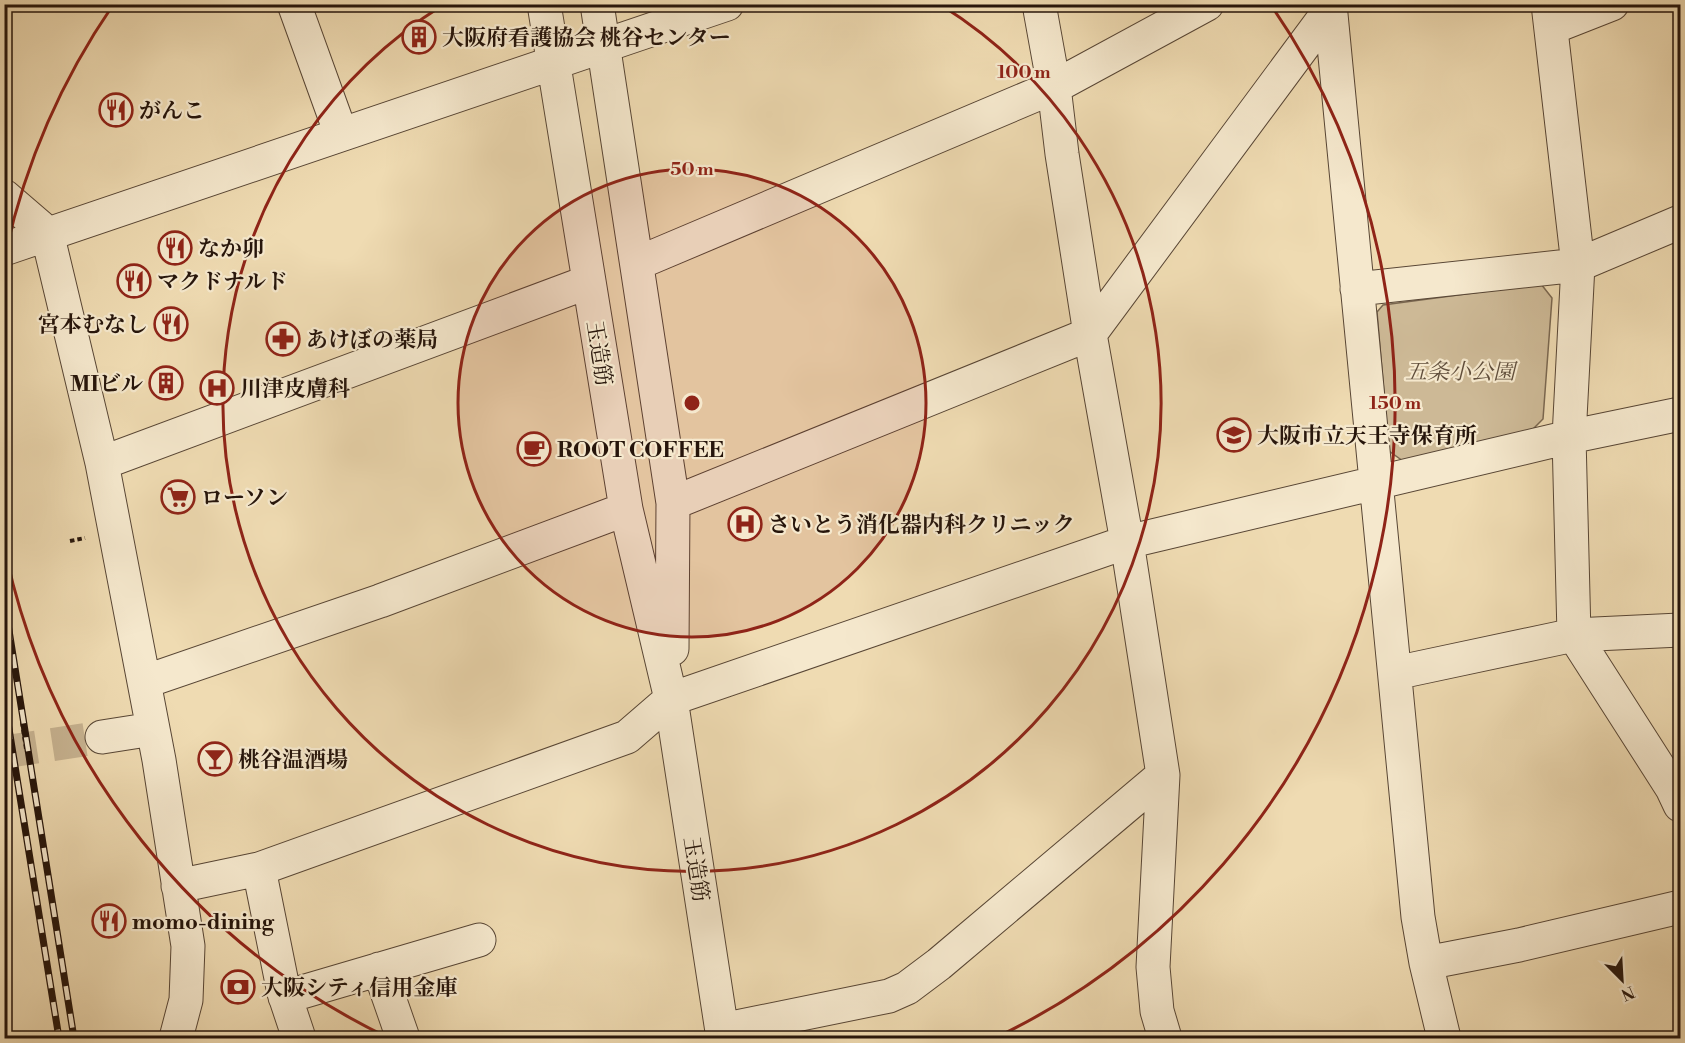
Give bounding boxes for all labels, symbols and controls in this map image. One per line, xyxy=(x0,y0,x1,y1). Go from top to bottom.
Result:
building icon: 大阪府看護協会 桃谷センター xyxy=(401,19,437,55)
place label: 大阪府看護協会 桃谷センター xyxy=(442,25,731,52)
text: 100 m xyxy=(997,61,1051,84)
restaurant icon: がんこ xyxy=(98,92,134,128)
place label: がんこ xyxy=(139,98,205,125)
text: 50 m xyxy=(670,158,714,181)
restaurant icon: なか卯 xyxy=(157,230,193,266)
place label: なか卯 xyxy=(198,236,264,263)
restaurant icon: マクドナルド xyxy=(116,263,152,299)
place label: マクドナルド xyxy=(157,269,288,296)
restaurant icon: 宮本むなし xyxy=(153,306,189,342)
place label: 宮本むなし xyxy=(38,312,148,339)
street label: 玉造筋 xyxy=(580,319,617,388)
pharmacy icon: あけぼの薬局 xyxy=(265,321,301,357)
place label: あけぼの薬局 xyxy=(306,327,438,354)
park label: 五条小公園 xyxy=(1405,359,1518,386)
building icon: MIビル xyxy=(148,365,184,401)
hospital icon: 川津皮膚科 xyxy=(199,370,235,406)
place label: MIビル xyxy=(70,371,143,398)
place label: 川津皮膚科 xyxy=(240,376,350,403)
text: 150 m xyxy=(1369,392,1422,415)
centre of rings xyxy=(682,393,702,413)
school or university icon: 大阪市立天王寺保育所 xyxy=(1216,417,1252,453)
place label: 大阪市立天王寺保育所 xyxy=(1257,423,1477,450)
cafe icon: ROOT COFFEE xyxy=(516,431,552,467)
place label: ROOT COFFEE xyxy=(557,437,724,464)
supermarket icon: ローソン xyxy=(160,479,196,515)
place label: ローソン xyxy=(201,485,288,512)
hospital icon: さいとう消化器内科クリニック xyxy=(727,506,763,542)
place label: さいとう消化器内科クリニック xyxy=(768,512,1075,539)
bar icon: 桃谷温酒場 xyxy=(197,741,233,777)
place label: 桃谷温酒場 xyxy=(238,747,348,774)
street label: 玉造筋 xyxy=(677,835,714,904)
restaurant icon: momo-dining xyxy=(91,903,127,939)
place label: momo-dining xyxy=(132,909,275,936)
north arrow xyxy=(1592,950,1652,1010)
bank icon: 大阪シティ信用金庫 xyxy=(220,969,256,1005)
place label: 大阪シティ信用金庫 xyxy=(261,975,457,1002)
text: N xyxy=(1618,981,1638,1005)

